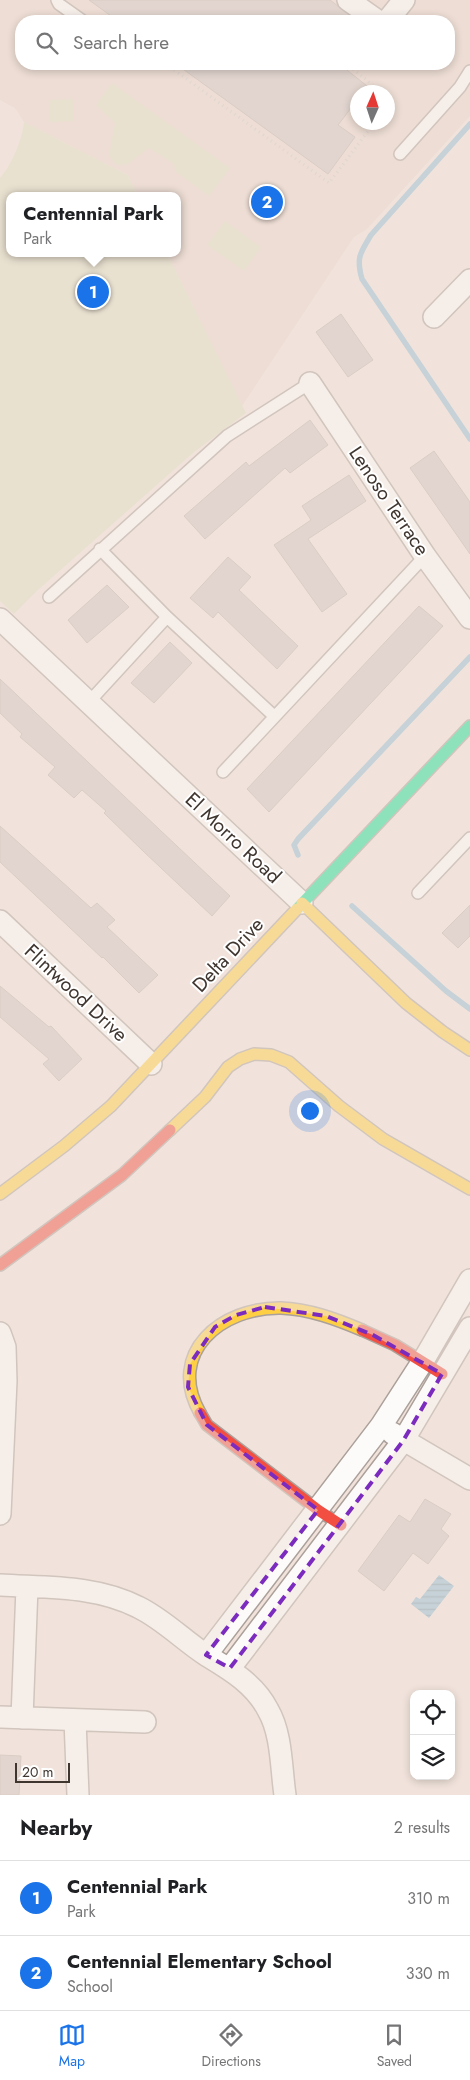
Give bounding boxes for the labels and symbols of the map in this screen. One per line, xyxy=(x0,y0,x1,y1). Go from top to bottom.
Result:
north arrow xyxy=(350,85,395,130)
pin: 2 xyxy=(251,183,283,221)
pin: 1 xyxy=(77,273,109,311)
street label: Lenoso Terrace xyxy=(342,440,436,562)
street label: El Morro Road xyxy=(178,786,288,890)
street label: Delta Drive xyxy=(186,911,270,999)
street label: Flintwood Drive xyxy=(18,937,134,1049)
your location xyxy=(297,1098,323,1124)
scale bar xyxy=(15,1760,70,1783)

